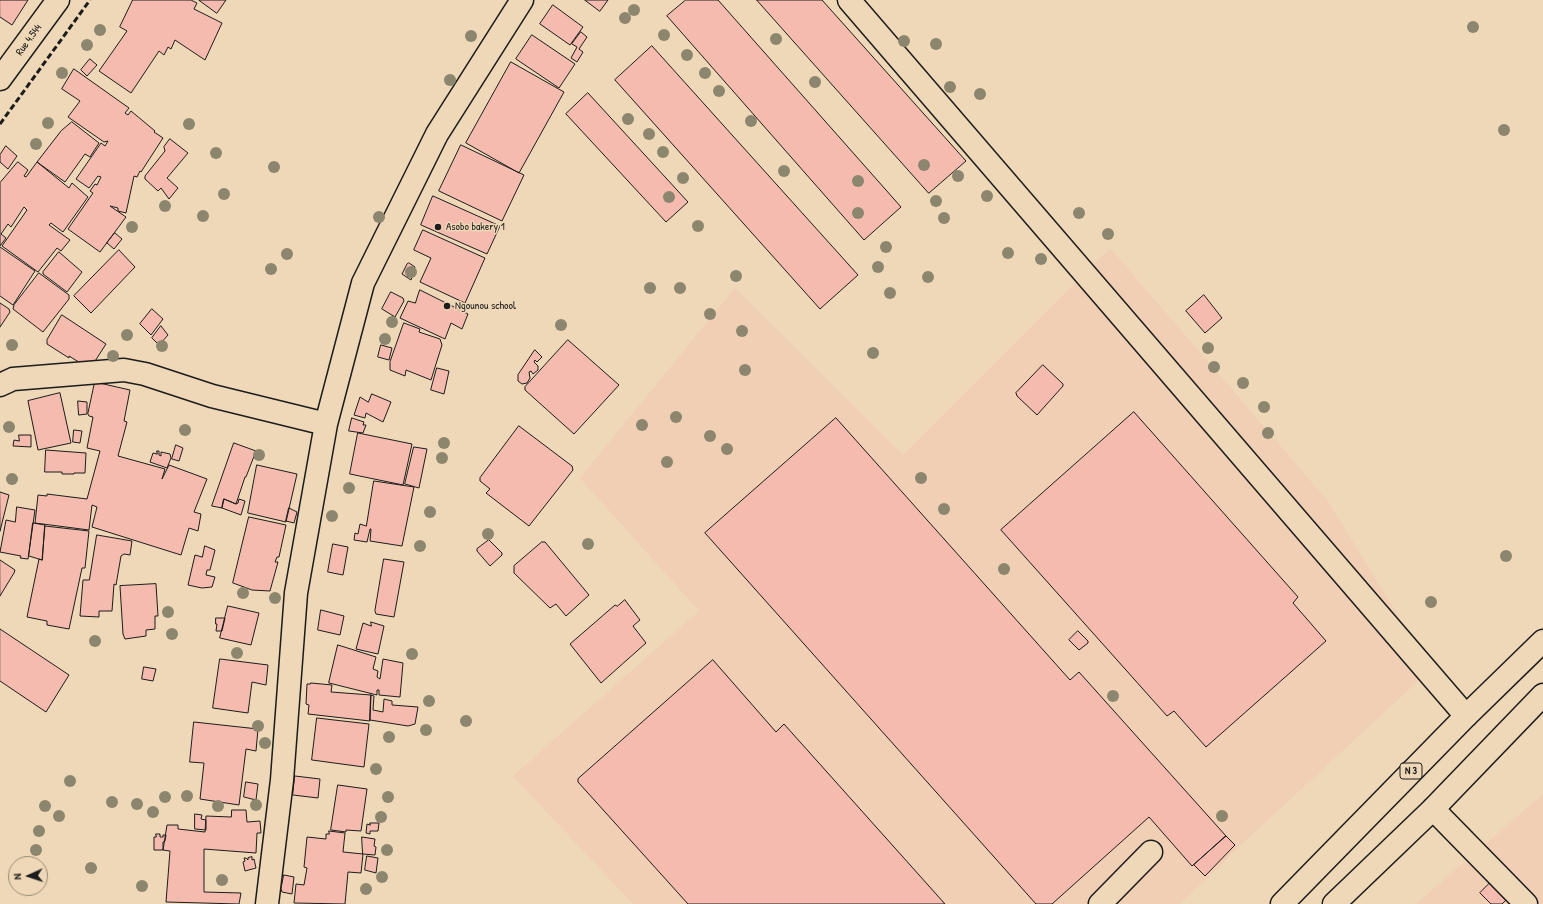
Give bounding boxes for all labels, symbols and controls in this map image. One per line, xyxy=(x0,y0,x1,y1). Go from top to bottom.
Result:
street label: Rue 4.544 xyxy=(13,22,45,58)
place label: Asobo bakery 1 xyxy=(446,220,505,234)
marker: Asobo bakery 1 xyxy=(433,222,443,232)
place label: Ngounou school xyxy=(455,299,516,313)
marker: Ngounou school xyxy=(442,301,452,311)
road number: N 3 xyxy=(1400,763,1422,779)
north arrow xyxy=(8,856,48,896)
text: N xyxy=(10,873,24,880)

